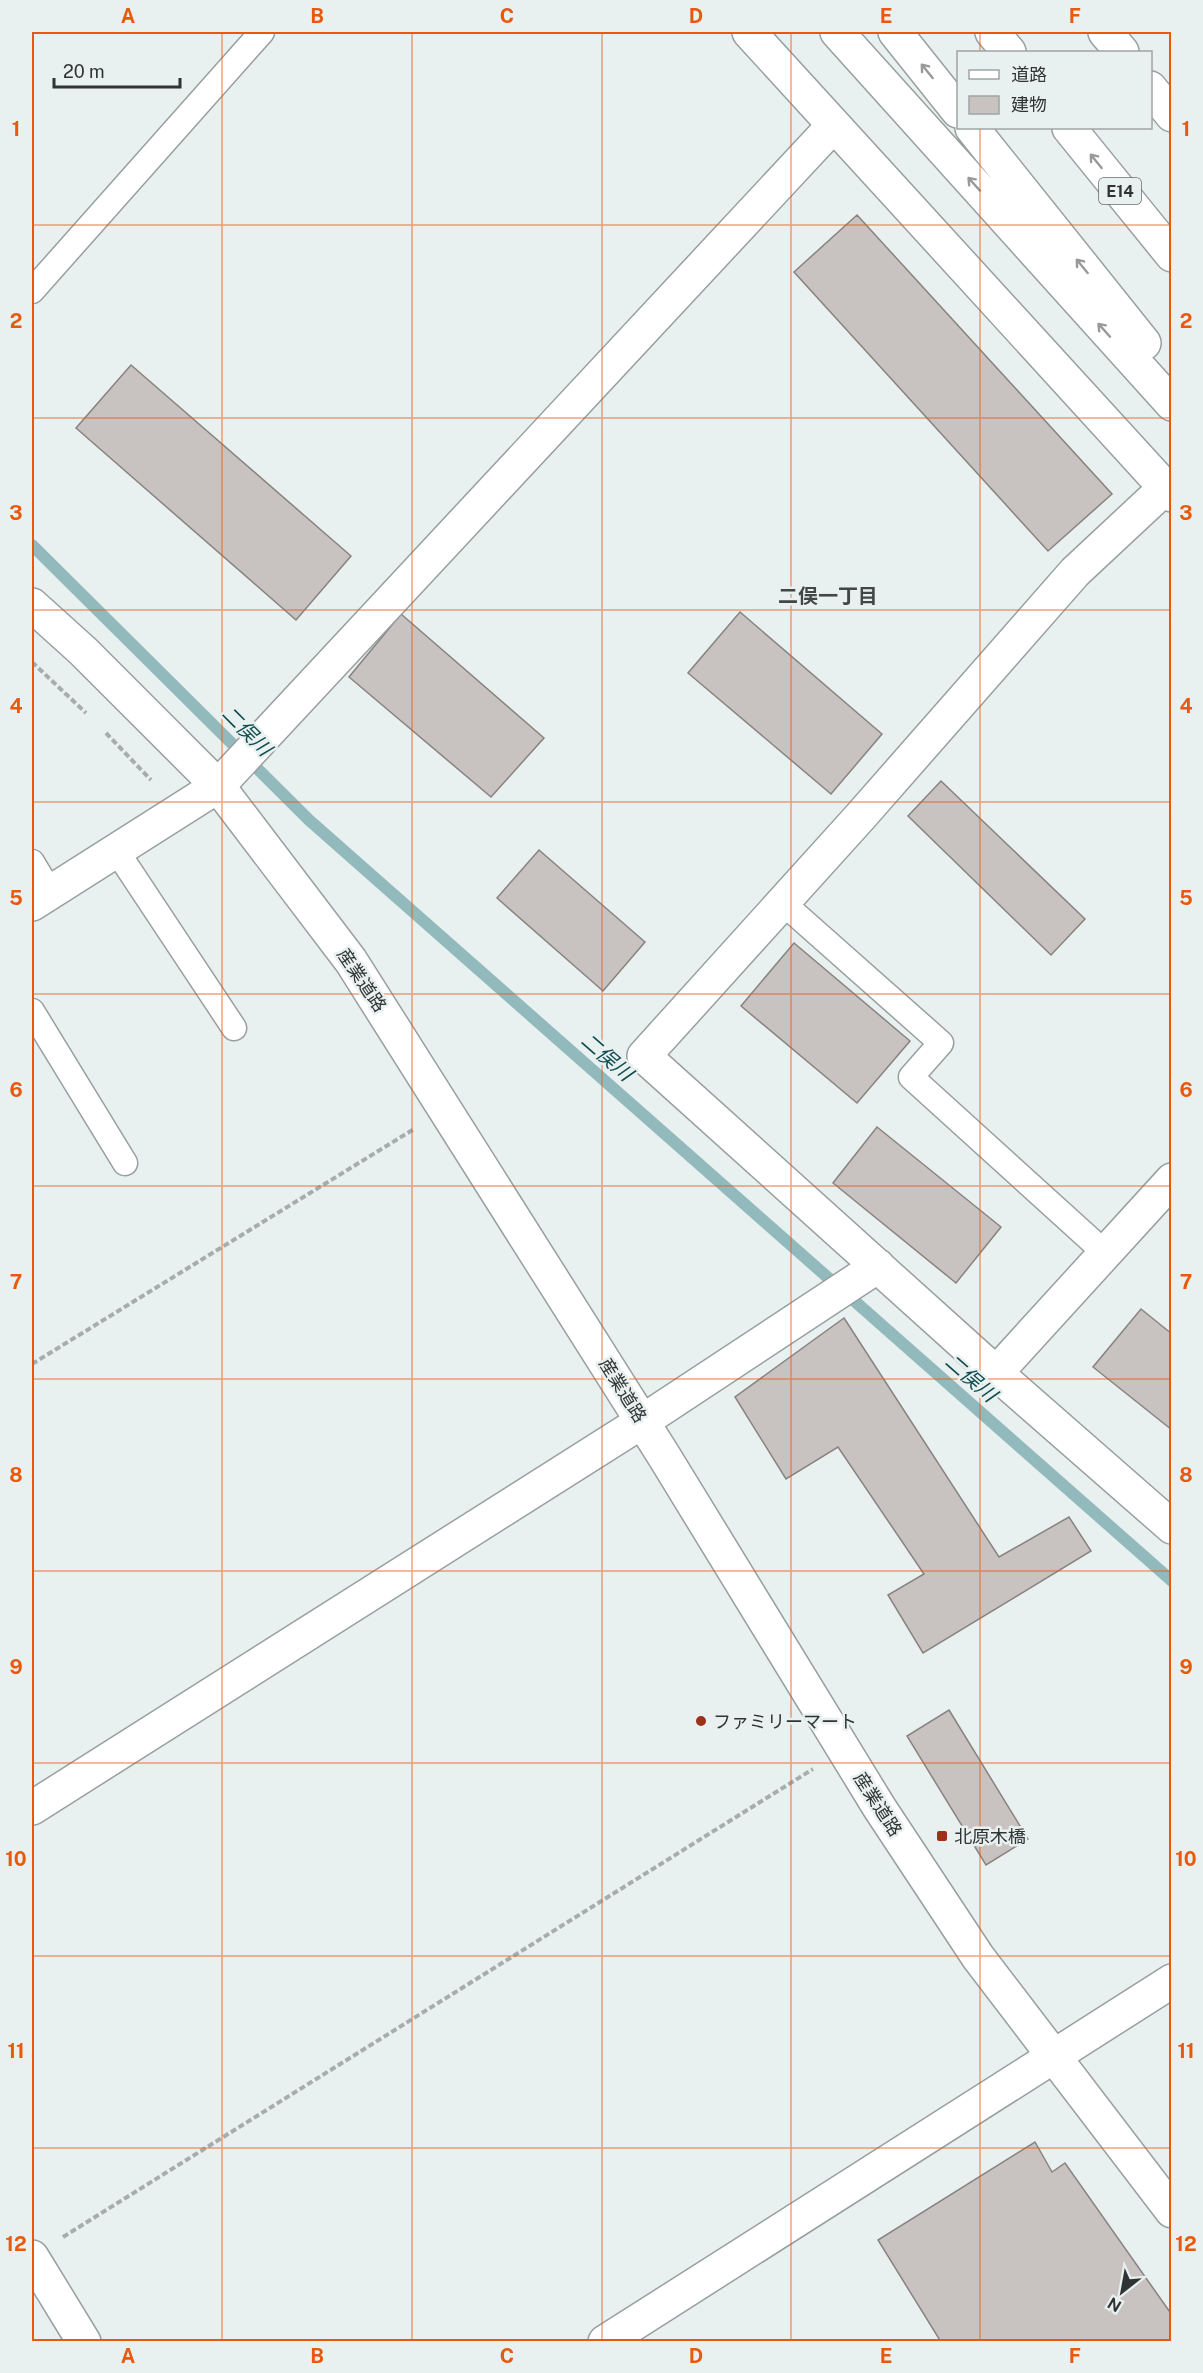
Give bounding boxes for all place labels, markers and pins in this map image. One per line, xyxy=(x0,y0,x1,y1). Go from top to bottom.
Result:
place label: ファミリーマート xyxy=(713,1711,857,1732)
marker: ファミリーマート xyxy=(694,1714,708,1728)
place label: 北原木橋 xyxy=(954,1826,1026,1847)
marker: 北原木橋 xyxy=(935,1829,949,1843)

